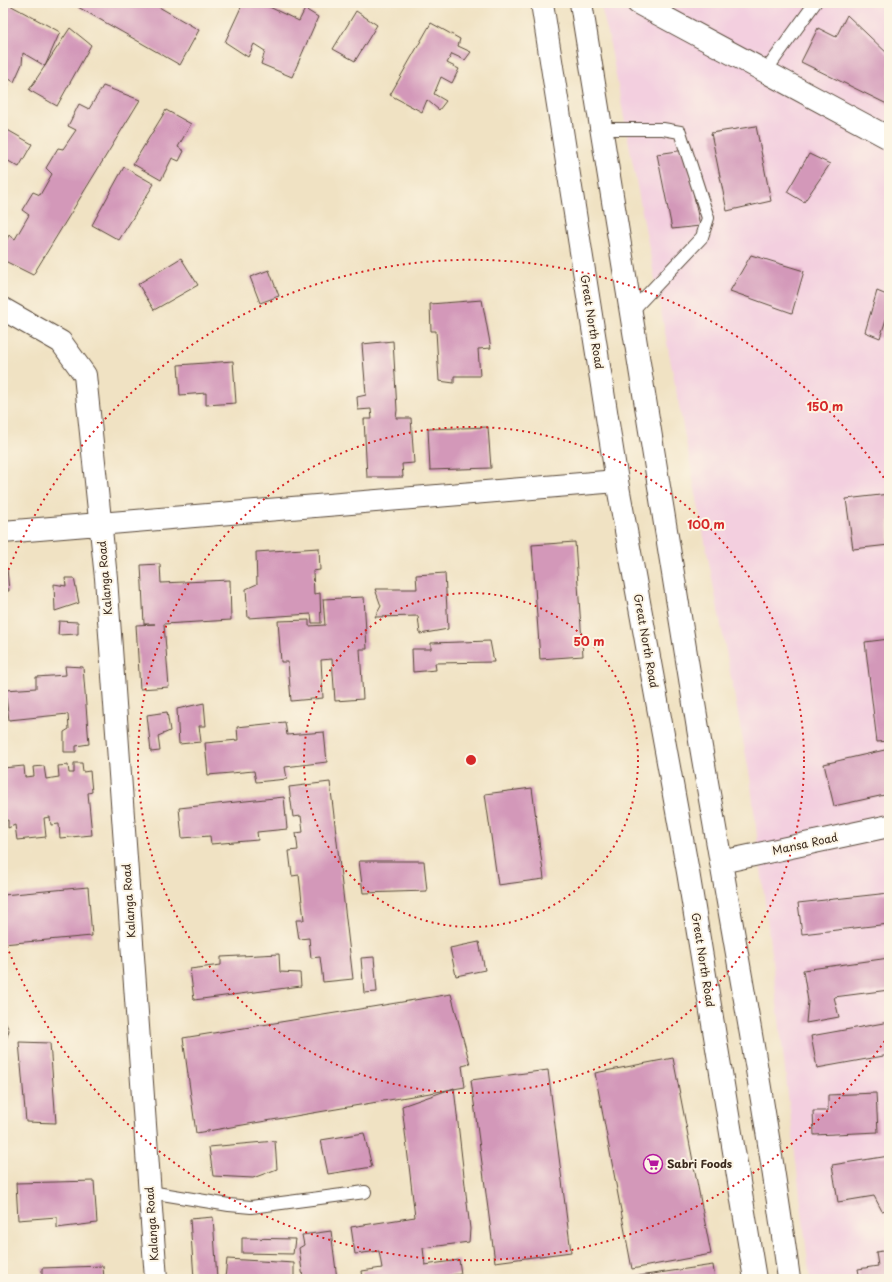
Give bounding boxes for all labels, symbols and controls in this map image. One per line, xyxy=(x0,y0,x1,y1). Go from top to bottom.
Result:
street label: Great North Road xyxy=(577,274,608,370)
text: 150 m xyxy=(807,397,843,415)
text: 100 m xyxy=(687,515,725,533)
street label: Kalanga Road xyxy=(93,540,116,616)
street label: Great North Road xyxy=(630,593,663,689)
text: 50 m xyxy=(573,632,605,650)
centre of rings xyxy=(464,753,478,767)
street label: Mansa Road xyxy=(771,828,840,859)
street label: Kalanga Road xyxy=(117,863,140,939)
street label: Great North Road xyxy=(688,912,719,1008)
supermarket icon: Sabri Foods xyxy=(642,1153,664,1175)
place label: Sabri Foods xyxy=(667,1155,732,1172)
street label: Kalanga Road xyxy=(140,1186,163,1262)

